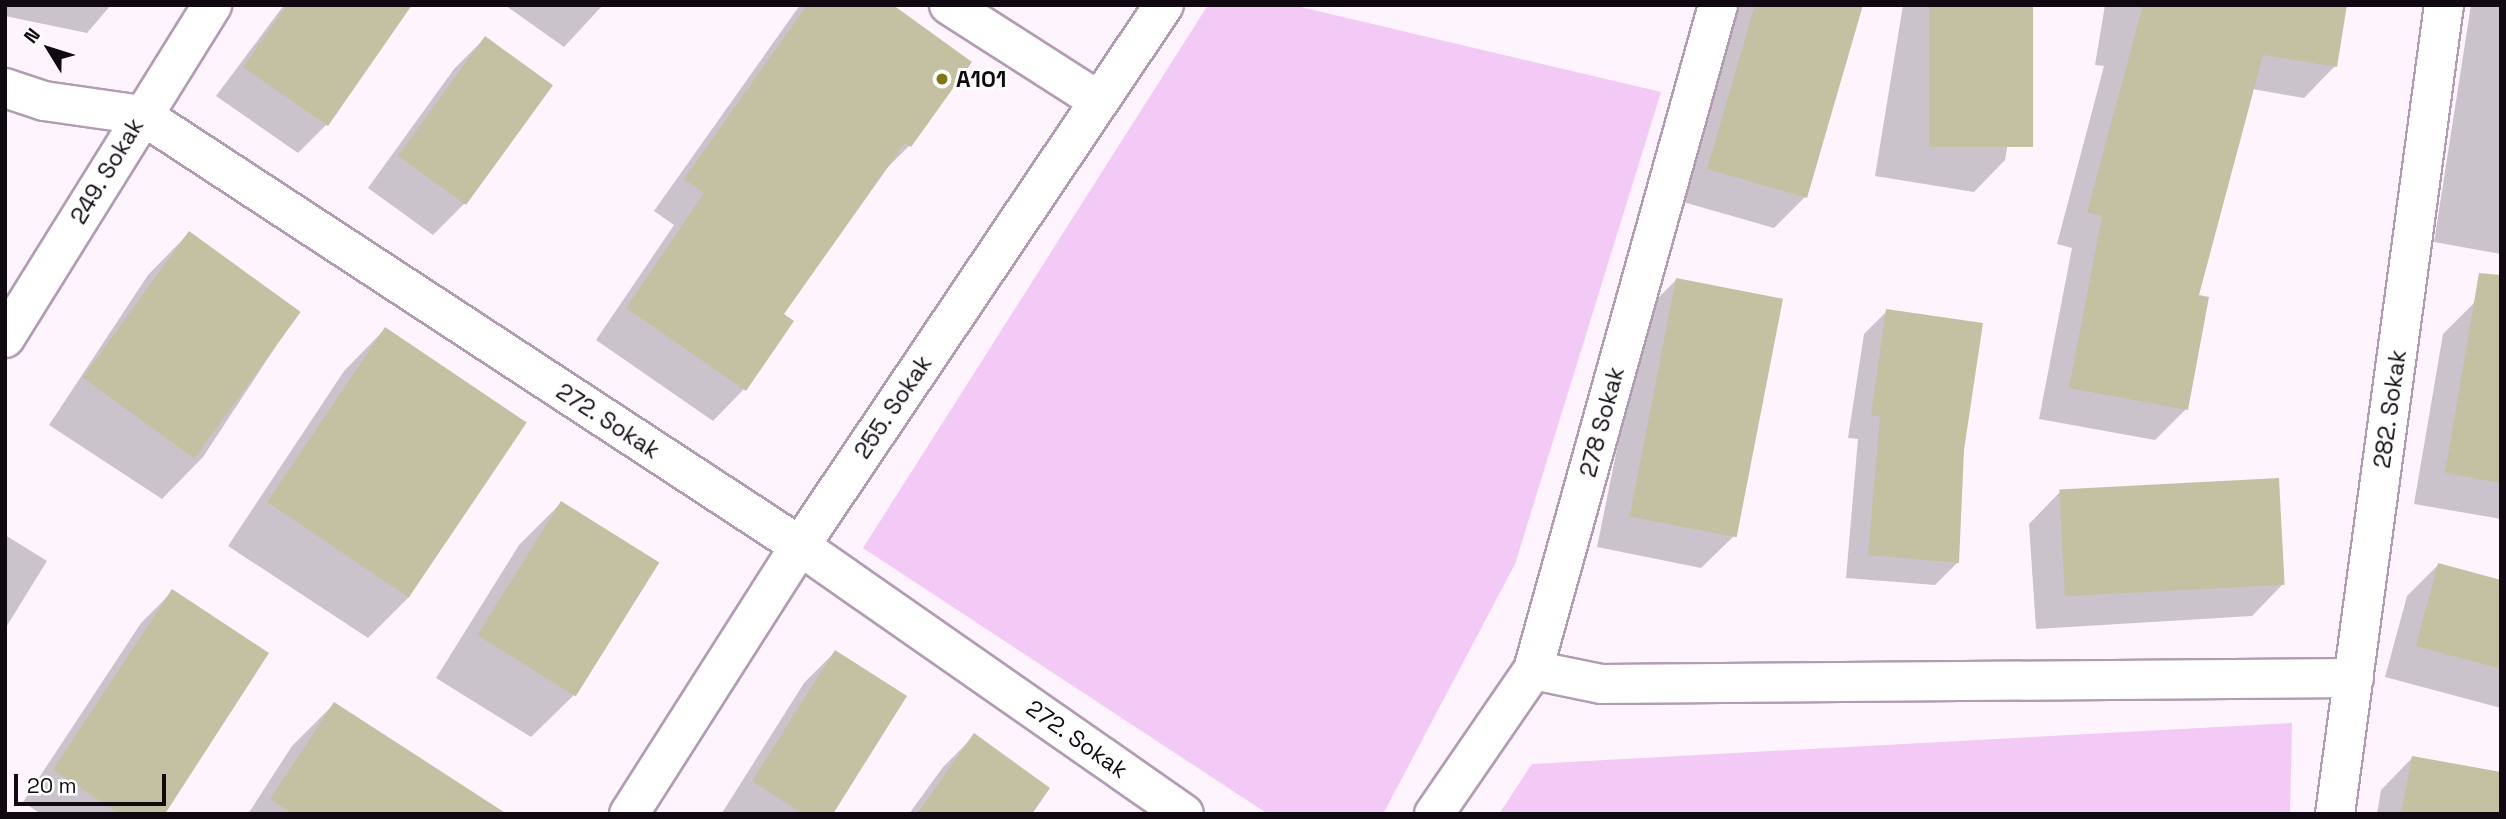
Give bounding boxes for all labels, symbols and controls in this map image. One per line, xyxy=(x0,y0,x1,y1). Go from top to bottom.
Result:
north arrow xyxy=(14,14,84,84)
text: N xyxy=(18,23,46,48)
place label: A101 xyxy=(956,65,1006,93)
marker: A101 xyxy=(934,71,950,87)
street label: 249. Sokak xyxy=(64,113,150,229)
street label: 282. Sokak xyxy=(2368,348,2412,470)
street label: 255. Sokak xyxy=(848,350,938,464)
street label: 278 Sokak xyxy=(1574,364,1630,480)
street label: 272. Sokak xyxy=(551,377,665,465)
street label: 272. Sokak xyxy=(1021,694,1133,784)
scale bar xyxy=(18,760,170,804)
text: 20 m xyxy=(27,772,77,799)

